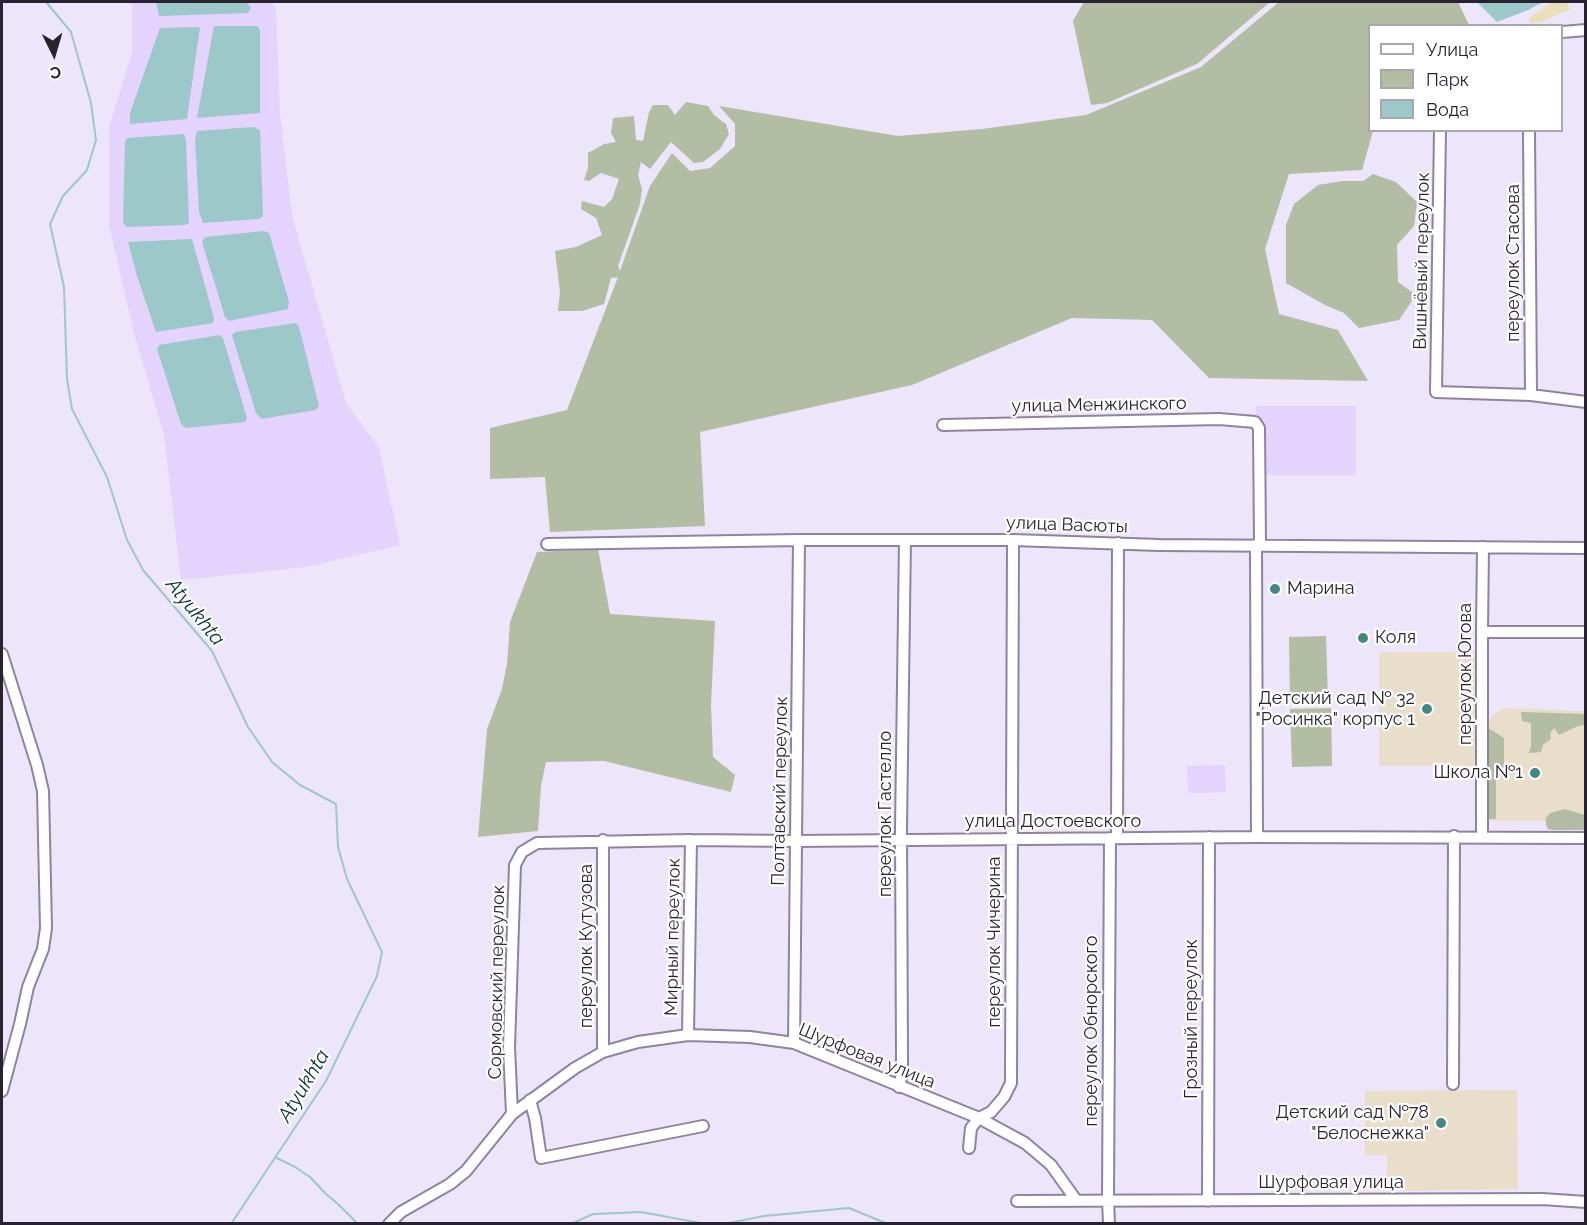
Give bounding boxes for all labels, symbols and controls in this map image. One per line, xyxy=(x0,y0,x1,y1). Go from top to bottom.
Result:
north arrow xyxy=(24,24,84,84)
legend xyxy=(1368,24,1563,132)
text: Улица xyxy=(1426,39,1478,60)
text: С xyxy=(49,62,62,82)
text: Парк xyxy=(1426,69,1469,90)
text: Вода xyxy=(1426,99,1469,120)
street label: Вишнёвый переулок xyxy=(1410,172,1434,350)
street label: переулок Стасова xyxy=(1503,184,1525,342)
street label: улица Менжинского xyxy=(1011,393,1187,417)
street label: улица Васюты xyxy=(1006,512,1128,538)
water label: Atyukhta xyxy=(161,573,229,651)
place label: Марина xyxy=(1287,578,1355,600)
marker: Марина xyxy=(1268,582,1282,596)
street label: переулок Югова xyxy=(1455,603,1477,745)
place label: Коля xyxy=(1375,627,1416,649)
marker: Коля xyxy=(1356,631,1370,645)
place label: Детский сад № 32 "Росинка" корпус 1 xyxy=(1256,688,1415,730)
street label: Полтавский переулок xyxy=(768,696,792,886)
marker: Детский сад № 32 "Росинка" корпус 1 xyxy=(1420,702,1434,716)
street label: переулок Гастелло xyxy=(875,731,897,897)
place label: Школа №1 xyxy=(1433,762,1523,784)
marker: Школа №1 xyxy=(1528,766,1542,780)
street label: улица Достоевского xyxy=(965,811,1141,833)
street label: переулок Чичерина xyxy=(984,856,1006,1028)
street label: Мирный переулок xyxy=(661,858,685,1016)
street label: переулок Кутузова xyxy=(576,864,598,1028)
street label: Сормовский переулок xyxy=(485,885,509,1079)
street label: переулок Обнорского xyxy=(1081,935,1103,1127)
street label: Грозный переулок xyxy=(1181,939,1203,1099)
street label: Шурфовая улица xyxy=(795,1019,939,1093)
water label: Atyukhta xyxy=(273,1046,335,1126)
place label: Детский сад №78 "Белоснежка" xyxy=(1276,1102,1429,1144)
marker: Детский сад №78 "Белоснежка" xyxy=(1434,1116,1448,1130)
street label: Шурфовая улица xyxy=(1258,1172,1404,1194)

